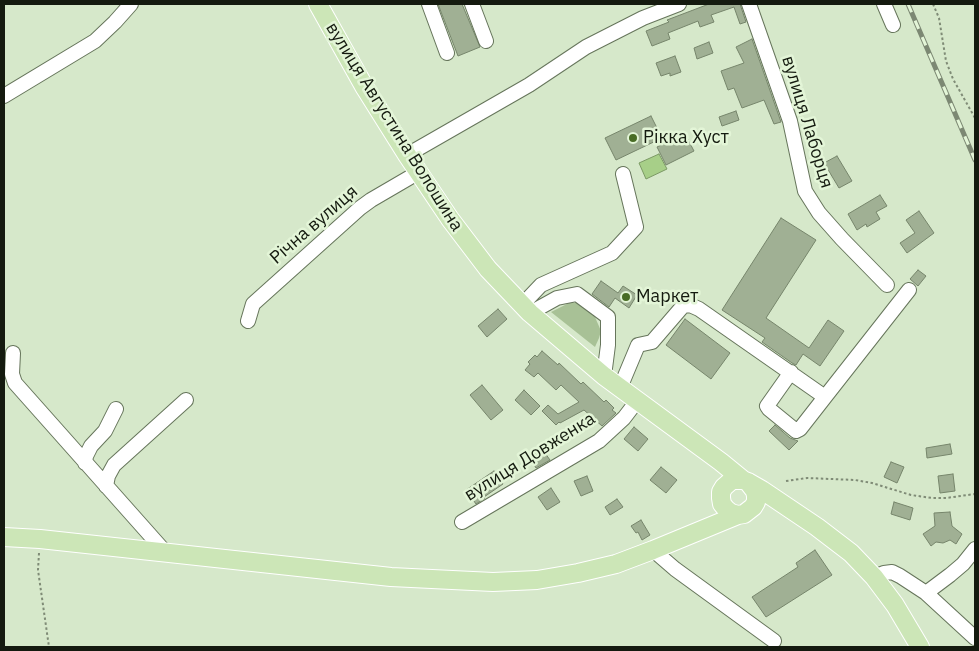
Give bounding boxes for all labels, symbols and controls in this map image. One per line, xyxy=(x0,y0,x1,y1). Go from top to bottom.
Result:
street label: вулиця Августина Волошина xyxy=(321,19,467,235)
street label: вулиця Лаборця xyxy=(777,53,837,191)
place label: Рікка Хуст xyxy=(643,127,729,149)
marker: Рікка Хуст xyxy=(627,132,639,144)
street label: Річна вулиця xyxy=(266,181,362,269)
place label: Маркет xyxy=(636,286,698,308)
marker: Маркет xyxy=(620,291,632,303)
street label: вулиця Довженка xyxy=(461,408,599,506)

